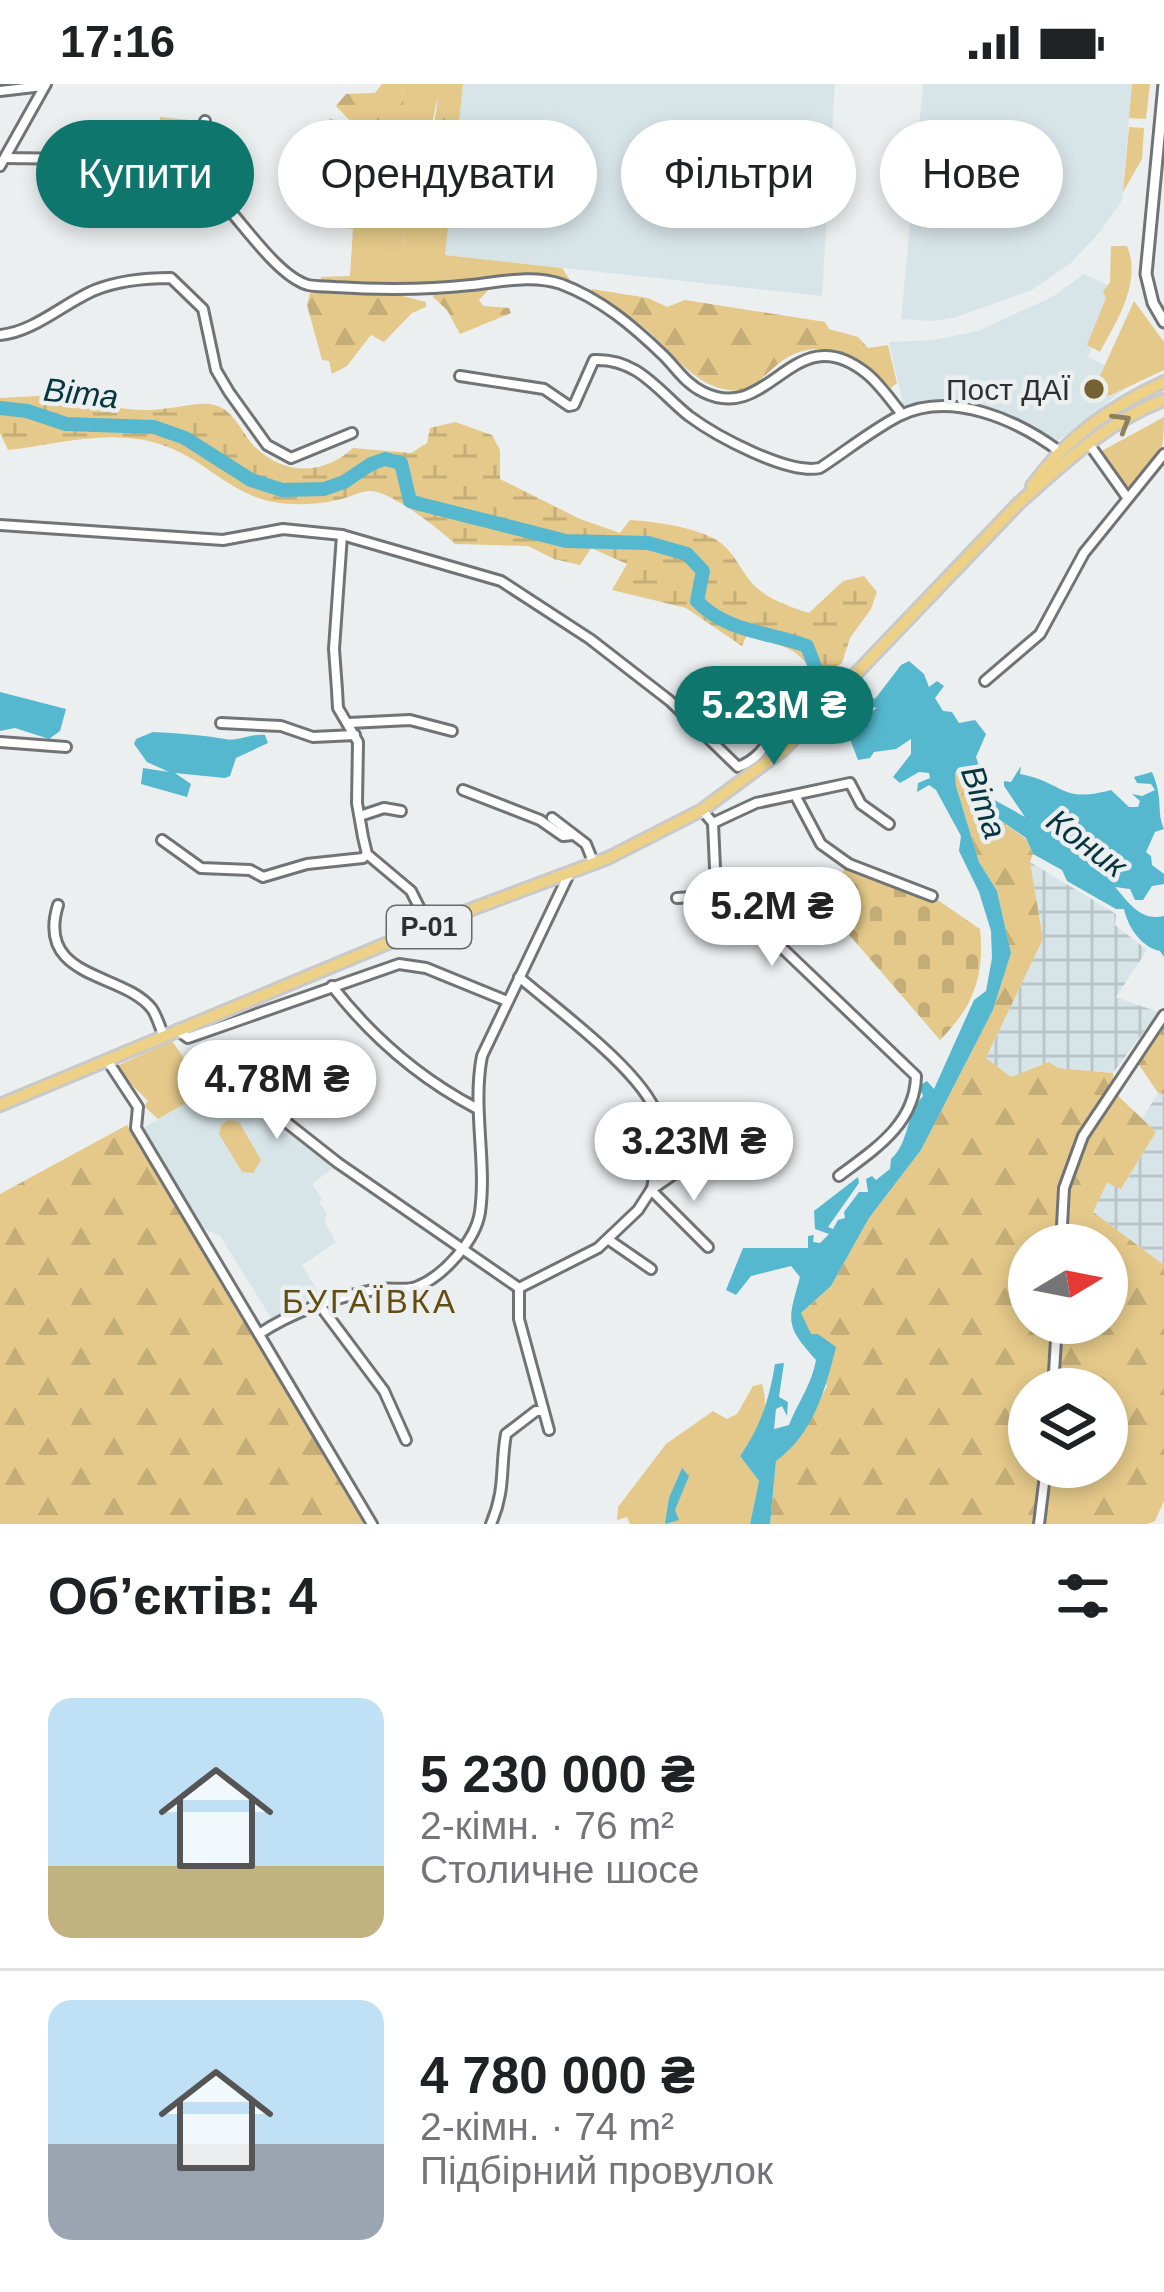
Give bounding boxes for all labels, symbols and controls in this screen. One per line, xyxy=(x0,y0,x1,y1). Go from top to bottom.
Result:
text: 17:16 xyxy=(60,16,175,67)
chip: Купити xyxy=(36,120,254,228)
chip: Орендувати xyxy=(278,120,597,228)
chip: Фільтри xyxy=(621,120,856,228)
chip: Нове xyxy=(880,120,1063,228)
water label: Віта xyxy=(42,371,120,415)
place label: Пост ДАЇ xyxy=(946,373,1071,406)
marker: Пост ДАЇ xyxy=(1081,376,1107,402)
one-way arrow xyxy=(1109,414,1131,436)
pin: 5.23M ₴ xyxy=(663,666,885,768)
text: 5.23M ₴ xyxy=(701,683,847,726)
water label: Віта xyxy=(954,761,1014,843)
water label: Коник xyxy=(1040,801,1135,886)
pin: 5.2M ₴ xyxy=(674,867,870,969)
text: 5.2M ₴ xyxy=(710,884,834,927)
road number: Р-01 xyxy=(387,906,471,948)
pin: 4.78M ₴ xyxy=(166,1040,388,1142)
text: 4.78M ₴ xyxy=(204,1057,350,1100)
pin: 3.23M ₴ xyxy=(583,1102,805,1204)
text: 3.23M ₴ xyxy=(621,1119,767,1162)
north arrow xyxy=(1008,1224,1128,1344)
map controls xyxy=(1008,1224,1128,1488)
district label: БУГАЇВКА xyxy=(282,1283,458,1320)
button: layers xyxy=(1008,1368,1128,1488)
icon: filters xyxy=(1050,1563,1116,1629)
text: Об’єктів: 4 xyxy=(48,1568,317,1625)
icon: home xyxy=(144,1746,288,1890)
text: 5 230 000 ₴ xyxy=(420,1746,695,1803)
text: 2-кімн. · 76 m² xyxy=(420,1804,674,1847)
text: Столичне шосе xyxy=(420,1848,700,1891)
text: 4 780 000 ₴ xyxy=(420,2047,695,2104)
icon: home xyxy=(144,2048,288,2192)
text: 2-кімн. · 74 m² xyxy=(420,2105,674,2148)
text: Підбірний провулок xyxy=(420,2149,773,2192)

